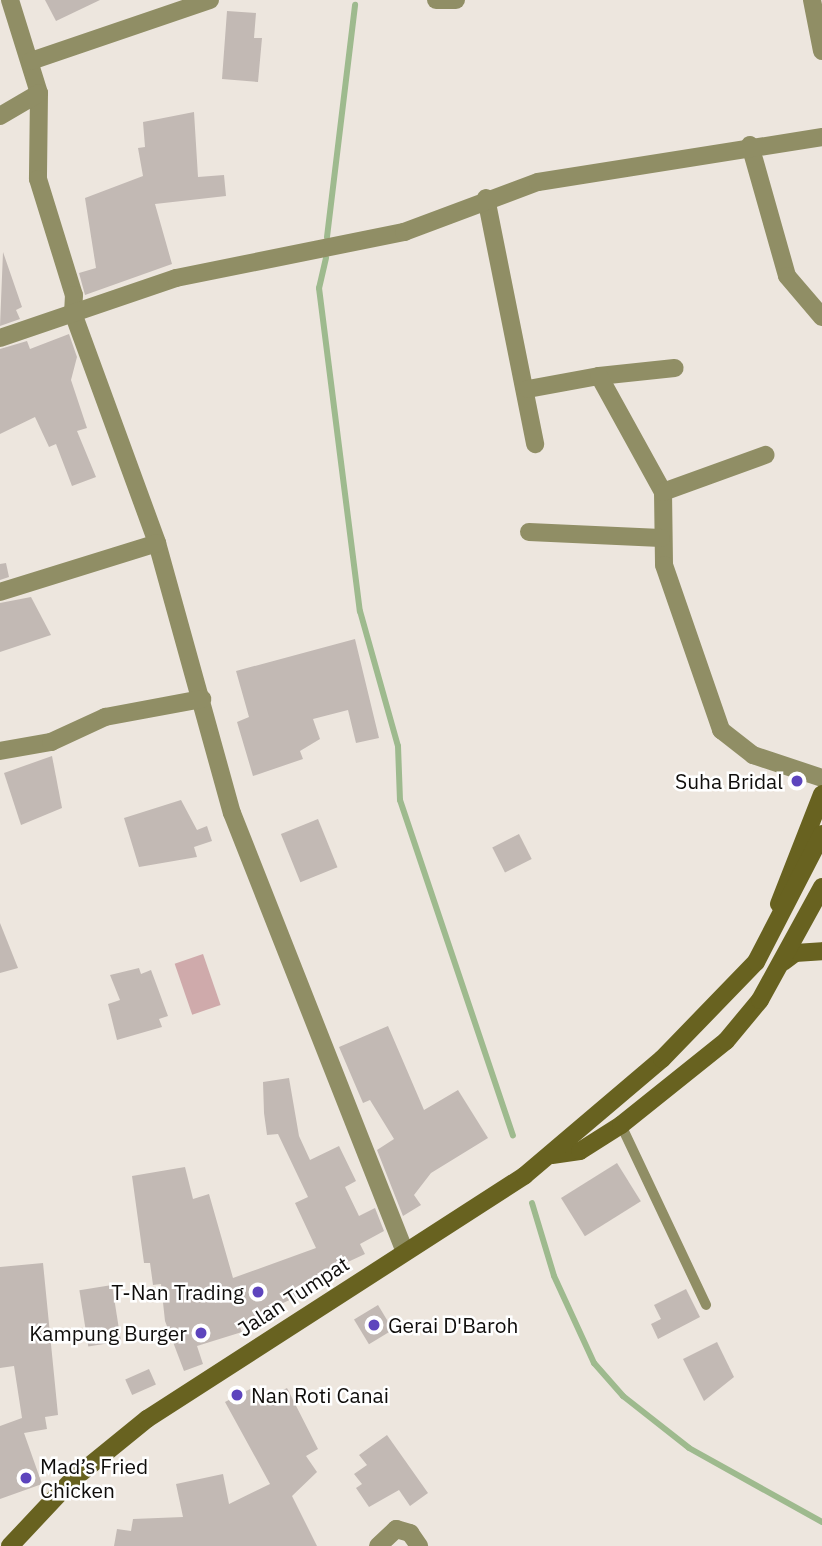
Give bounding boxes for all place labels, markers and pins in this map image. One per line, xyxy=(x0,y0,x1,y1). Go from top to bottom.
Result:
place label: Suha Bridal xyxy=(675,768,783,794)
marker: Suha Bridal xyxy=(789,773,805,789)
place label: T-Nan Trading xyxy=(111,1279,244,1305)
marker: T-Nan Trading xyxy=(250,1284,266,1300)
place label: Gerai D'Baroh xyxy=(388,1312,518,1338)
marker: Gerai D'Baroh xyxy=(366,1317,382,1333)
place label: Kampung Burger xyxy=(29,1320,187,1346)
marker: Kampung Burger xyxy=(193,1325,209,1341)
place label: Nan Roti Canai xyxy=(251,1382,389,1408)
marker: Nan Roti Canai xyxy=(229,1387,245,1403)
place label: Mad’s Fried Chicken xyxy=(40,1453,148,1503)
marker: Mad’s Fried Chicken xyxy=(18,1470,34,1486)

